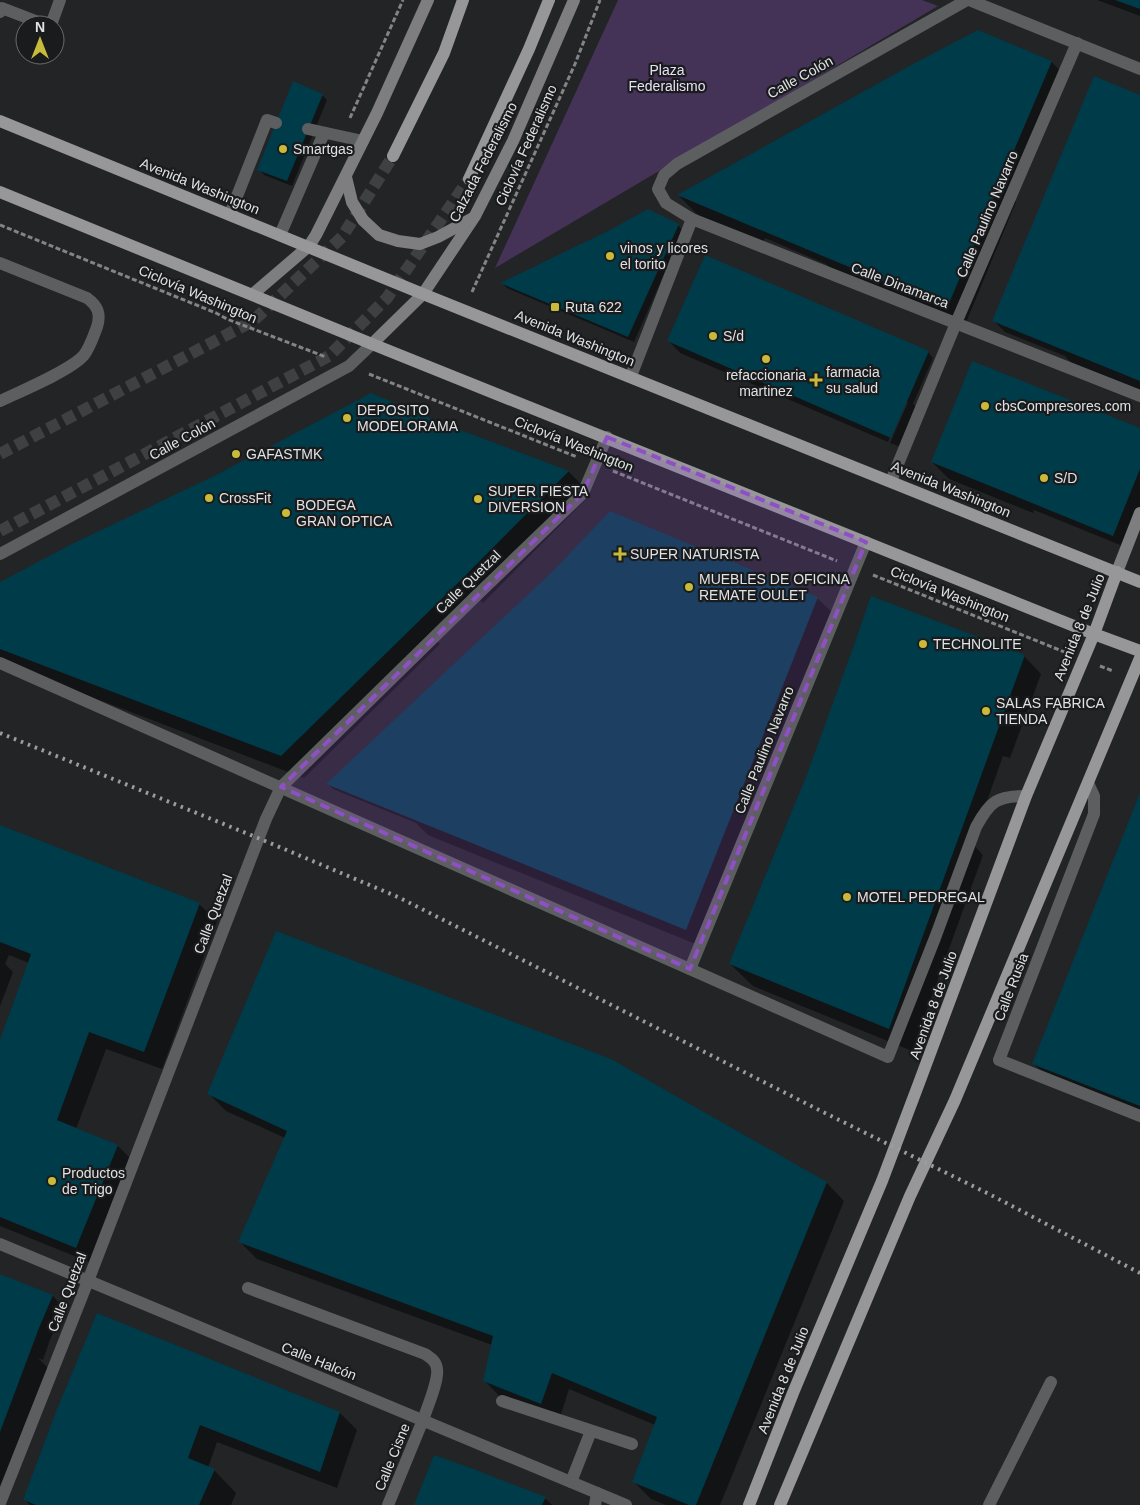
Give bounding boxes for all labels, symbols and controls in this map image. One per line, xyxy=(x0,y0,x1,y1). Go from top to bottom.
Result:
north arrow xyxy=(15,15,65,65)
text: N xyxy=(35,19,45,35)
street label: Calle Colón xyxy=(764,52,836,102)
park label: Plaza Federalismo xyxy=(628,62,706,94)
street label: Ciclovía Federalismo xyxy=(492,82,560,208)
street label: Calzada Federalismo xyxy=(446,99,520,225)
place label: Smartgas xyxy=(293,141,353,157)
marker: Smartgas xyxy=(277,143,289,155)
street label: Calle Paulino Navarro xyxy=(953,148,1021,280)
street label: Avenida Washington xyxy=(138,155,262,217)
place label: vinos y licores el torito xyxy=(620,240,708,272)
marker: vinos y licores el torito xyxy=(604,250,616,262)
street label: Calle Dinamarca xyxy=(849,259,951,311)
street label: Ciclovía Washington xyxy=(136,262,260,326)
place label: Ruta 622 xyxy=(565,299,622,315)
marker: Ruta 622 xyxy=(549,301,561,313)
street label: Avenida Washington xyxy=(513,307,637,369)
place label: S/d xyxy=(723,328,744,344)
marker: S/d xyxy=(707,330,719,342)
marker: refaccionaria martinez xyxy=(760,353,772,365)
place label: farmacia su salud xyxy=(826,364,880,396)
place label: refaccionaria martinez xyxy=(726,367,806,399)
marker: farmacia su salud xyxy=(810,374,822,386)
place label: cbsCompresores.com xyxy=(995,398,1131,414)
marker: cbsCompresores.com xyxy=(979,400,991,412)
place label: DEPOSITO MODELORAMA xyxy=(357,402,459,434)
marker: DEPOSITO MODELORAMA xyxy=(341,412,353,424)
street label: Ciclovía Washington xyxy=(512,413,636,475)
street label: Calle Colón xyxy=(146,415,218,463)
place label: GAFASTMK xyxy=(246,446,323,462)
marker: GAFASTMK xyxy=(230,448,242,460)
street label: Avenida Washington xyxy=(889,458,1013,520)
place label: S/D xyxy=(1054,470,1077,486)
marker: S/D xyxy=(1038,472,1050,484)
place label: SUPER FIESTA DIVERSION xyxy=(488,483,589,515)
place label: CrossFit xyxy=(219,490,271,506)
marker: CrossFit xyxy=(203,492,215,504)
marker: SUPER FIESTA DIVERSION xyxy=(472,493,484,505)
place label: BODEGA GRAN OPTICA xyxy=(296,497,393,529)
marker: BODEGA GRAN OPTICA xyxy=(280,507,292,519)
place label: SUPER NATURISTA xyxy=(630,546,760,562)
street label: Calle Quetzal xyxy=(432,547,504,617)
marker: SUPER NATURISTA xyxy=(614,548,626,560)
street label: Ciclovía Washington xyxy=(888,563,1012,625)
place label: MUEBLES DE OFICINA REMATE OULET xyxy=(699,571,851,603)
street label: Avenida 8 de Julio xyxy=(1050,571,1108,683)
marker: MUEBLES DE OFICINA REMATE OULET xyxy=(683,581,695,593)
place label: TECHNOLITE xyxy=(933,636,1022,652)
marker: TECHNOLITE xyxy=(917,638,929,650)
street label: Calle Paulino Navarro xyxy=(731,684,797,816)
place label: SALAS FABRICA TIENDA xyxy=(996,695,1106,727)
marker: SALAS FABRICA TIENDA xyxy=(980,705,992,717)
street label: Calle Quetzal xyxy=(190,872,236,956)
place label: MOTEL PEDREGAL xyxy=(857,889,985,905)
marker: MOTEL PEDREGAL xyxy=(841,891,853,903)
street label: Avenida 8 de Julio xyxy=(906,948,960,1061)
street label: Calle Rusia xyxy=(991,951,1031,1023)
place label: Productos de Trigo xyxy=(62,1165,125,1197)
marker: Productos de Trigo xyxy=(46,1175,58,1187)
street label: Calle Quetzal xyxy=(44,1250,90,1334)
street label: Avenida 8 de Julio xyxy=(754,1324,812,1436)
street label: Calle Halcón xyxy=(279,1339,359,1383)
street label: Calle Cisne xyxy=(371,1421,413,1493)

